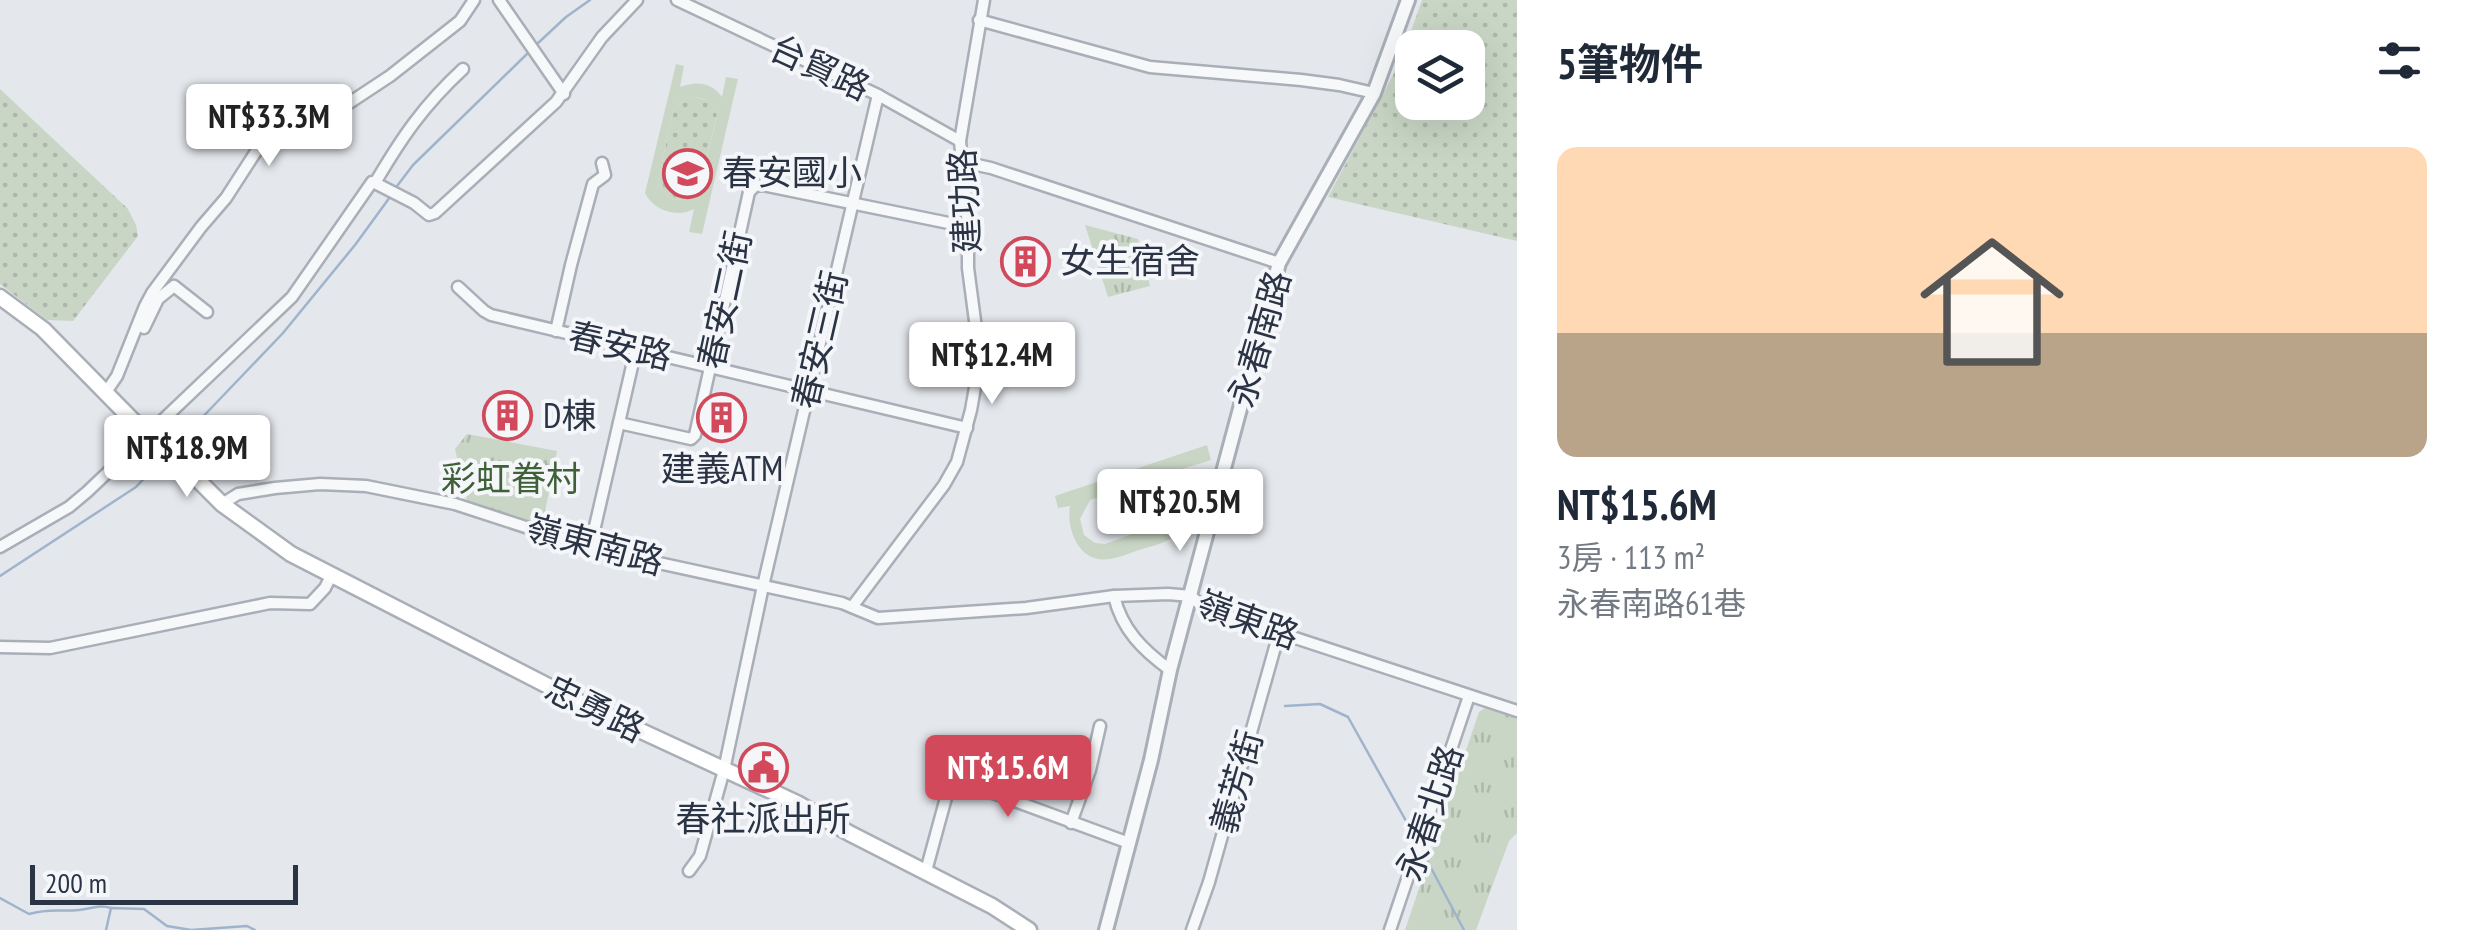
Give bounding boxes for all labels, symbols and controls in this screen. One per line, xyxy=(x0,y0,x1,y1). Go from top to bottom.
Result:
street label: 台貿路 xyxy=(763,24,878,110)
map controls xyxy=(1395,30,1485,120)
button: layers xyxy=(1395,30,1485,120)
icon: filters xyxy=(2372,33,2427,88)
text: 5筆物件 xyxy=(1557,36,1703,91)
pin: NT$33.3M xyxy=(166,84,372,169)
text: NT$33.3M xyxy=(208,95,330,137)
school or university icon: 春安國小 xyxy=(661,147,713,199)
street label: 建功路 xyxy=(938,147,990,255)
place label: 春安國小 xyxy=(722,149,862,195)
icon: home xyxy=(1902,212,2082,392)
street label: 春安二街 xyxy=(687,227,761,373)
building icon: 女生宿舍 xyxy=(999,235,1051,287)
place label: 女生宿舍 xyxy=(1060,237,1200,283)
street label: 永春南路 xyxy=(1218,265,1300,412)
street label: 春安三街 xyxy=(781,266,857,413)
street label: 春安路 xyxy=(564,311,677,379)
pin: NT$12.4M xyxy=(889,322,1095,407)
text: NT$12.4M xyxy=(931,333,1053,375)
building icon: D棟 xyxy=(482,390,534,442)
building icon: 建義ATM xyxy=(696,391,748,443)
place label: D棟 xyxy=(543,392,596,438)
pin: NT$18.9M xyxy=(84,415,290,500)
text: NT$18.9M xyxy=(126,426,248,468)
place label: 建義ATM xyxy=(661,445,783,491)
park label: 彩虹眷村 xyxy=(441,455,581,501)
pin: NT$20.5M xyxy=(1077,469,1283,554)
text: NT$15.6M xyxy=(1557,477,1717,532)
text: NT$20.5M xyxy=(1119,480,1241,522)
street label: 嶺東南路 xyxy=(522,504,669,584)
text: 3房 · 113 m² xyxy=(1557,536,1705,578)
street label: 嶺東路 xyxy=(1191,579,1306,659)
text: 永春南路61巷 xyxy=(1557,582,1746,624)
street label: 忠勇路 xyxy=(538,664,653,752)
street label: 義芳街 xyxy=(1199,725,1273,839)
pin: NT$15.6M xyxy=(905,735,1111,820)
street label: 永春北路 xyxy=(1386,739,1473,886)
public building icon: 春社派出所 xyxy=(737,741,789,793)
text: NT$15.6M xyxy=(947,746,1069,788)
place label: 春社派出所 xyxy=(675,795,851,841)
scale bar xyxy=(30,860,298,904)
text: 200 m xyxy=(45,864,107,901)

